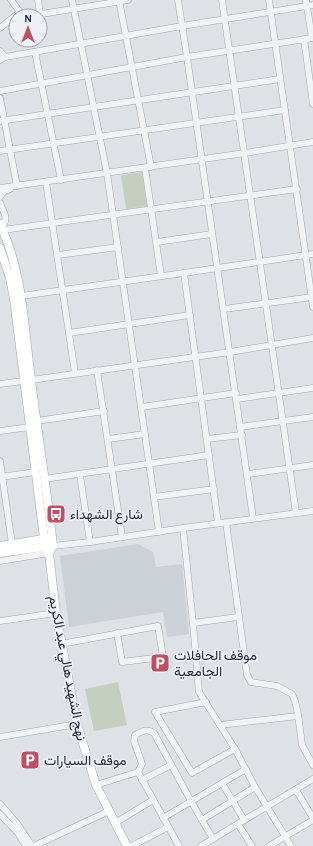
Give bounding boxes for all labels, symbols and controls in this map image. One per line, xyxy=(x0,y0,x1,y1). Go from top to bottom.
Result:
north arrow xyxy=(8,8,48,48)
text: N xyxy=(24,13,32,24)
bus stop icon: شارع الشهداء xyxy=(45,503,67,525)
place label: شارع الشهداء xyxy=(70,508,143,525)
street label: نهج الشهيد هالي عبد الكريم xyxy=(42,594,88,743)
place label: موقف الحافلات الجامعية xyxy=(174,649,257,680)
parking icon: موقف الحافلات الجامعية xyxy=(149,652,171,674)
parking icon: موقف السيارات xyxy=(19,749,41,771)
place label: موقف السيارات xyxy=(44,754,127,769)

